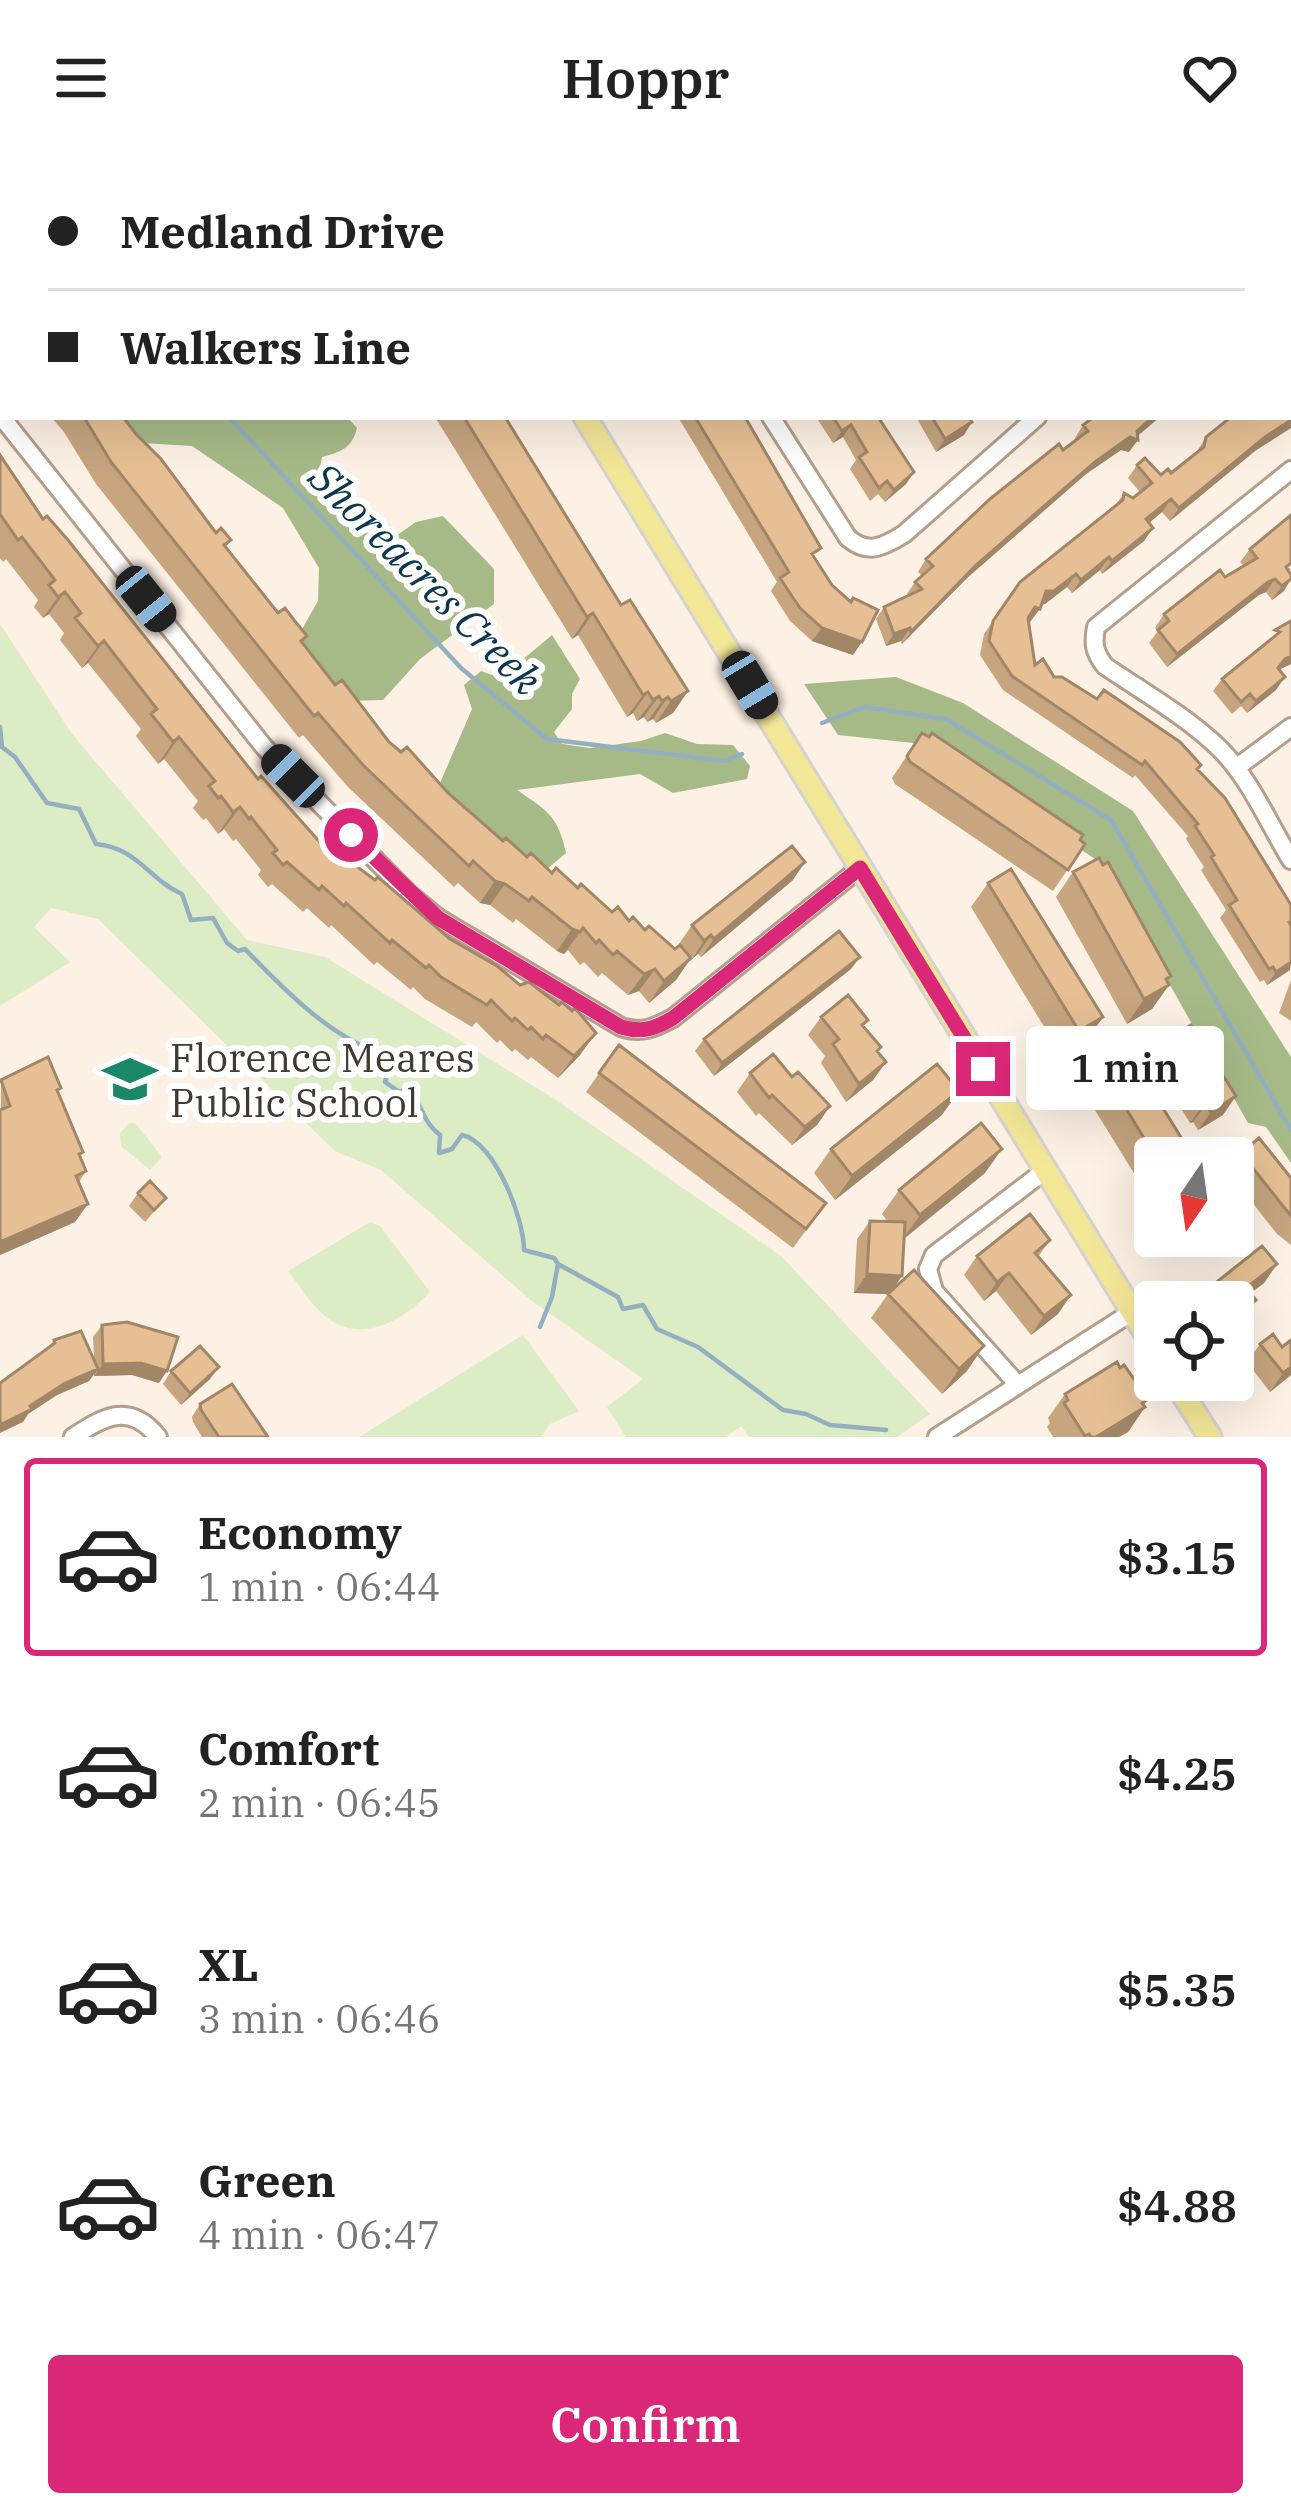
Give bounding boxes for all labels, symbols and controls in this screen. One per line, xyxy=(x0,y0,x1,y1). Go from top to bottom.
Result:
text: Hoppr xyxy=(562,43,729,113)
icon: menu xyxy=(48,45,114,111)
icon: heart xyxy=(1177,45,1243,111)
text: Medland Drive xyxy=(120,202,445,260)
text: Walkers Line xyxy=(120,318,411,376)
water label: Shoreacres Creek xyxy=(297,449,555,707)
car xyxy=(109,560,183,638)
car xyxy=(716,645,784,725)
car xyxy=(255,738,331,814)
route start xyxy=(324,808,378,862)
callout: 1 min xyxy=(1025,1027,1223,1111)
place label: Florence Meares Public School xyxy=(170,1032,475,1128)
route end xyxy=(956,1042,1010,1096)
text: 1 min xyxy=(1071,1042,1179,1093)
school or university icon: Florence Meares Public School xyxy=(101,1050,159,1108)
north arrow xyxy=(1134,1137,1254,1257)
map controls xyxy=(1134,1137,1254,1401)
button: locate xyxy=(1134,1281,1254,1401)
icon: car xyxy=(54,1503,162,1611)
text: Economy xyxy=(198,1503,402,1561)
text: $3.15 xyxy=(1117,1528,1237,1586)
text: 1 min · 06:44 xyxy=(198,1561,440,1612)
icon: car xyxy=(54,1719,162,1827)
text: Comfort xyxy=(198,1719,379,1777)
text: $4.25 xyxy=(1117,1744,1237,1802)
text: 2 min · 06:45 xyxy=(198,1777,440,1828)
icon: car xyxy=(54,1935,162,2043)
text: XL xyxy=(198,1935,259,1993)
text: $5.35 xyxy=(1117,1960,1237,2018)
text: 3 min · 06:46 xyxy=(198,1993,440,2044)
icon: car xyxy=(54,2151,162,2259)
text: Green xyxy=(198,2151,336,2209)
text: $4.88 xyxy=(1117,2176,1237,2234)
text: 4 min · 06:47 xyxy=(198,2209,440,2260)
button: Confirm xyxy=(48,2355,1243,2493)

